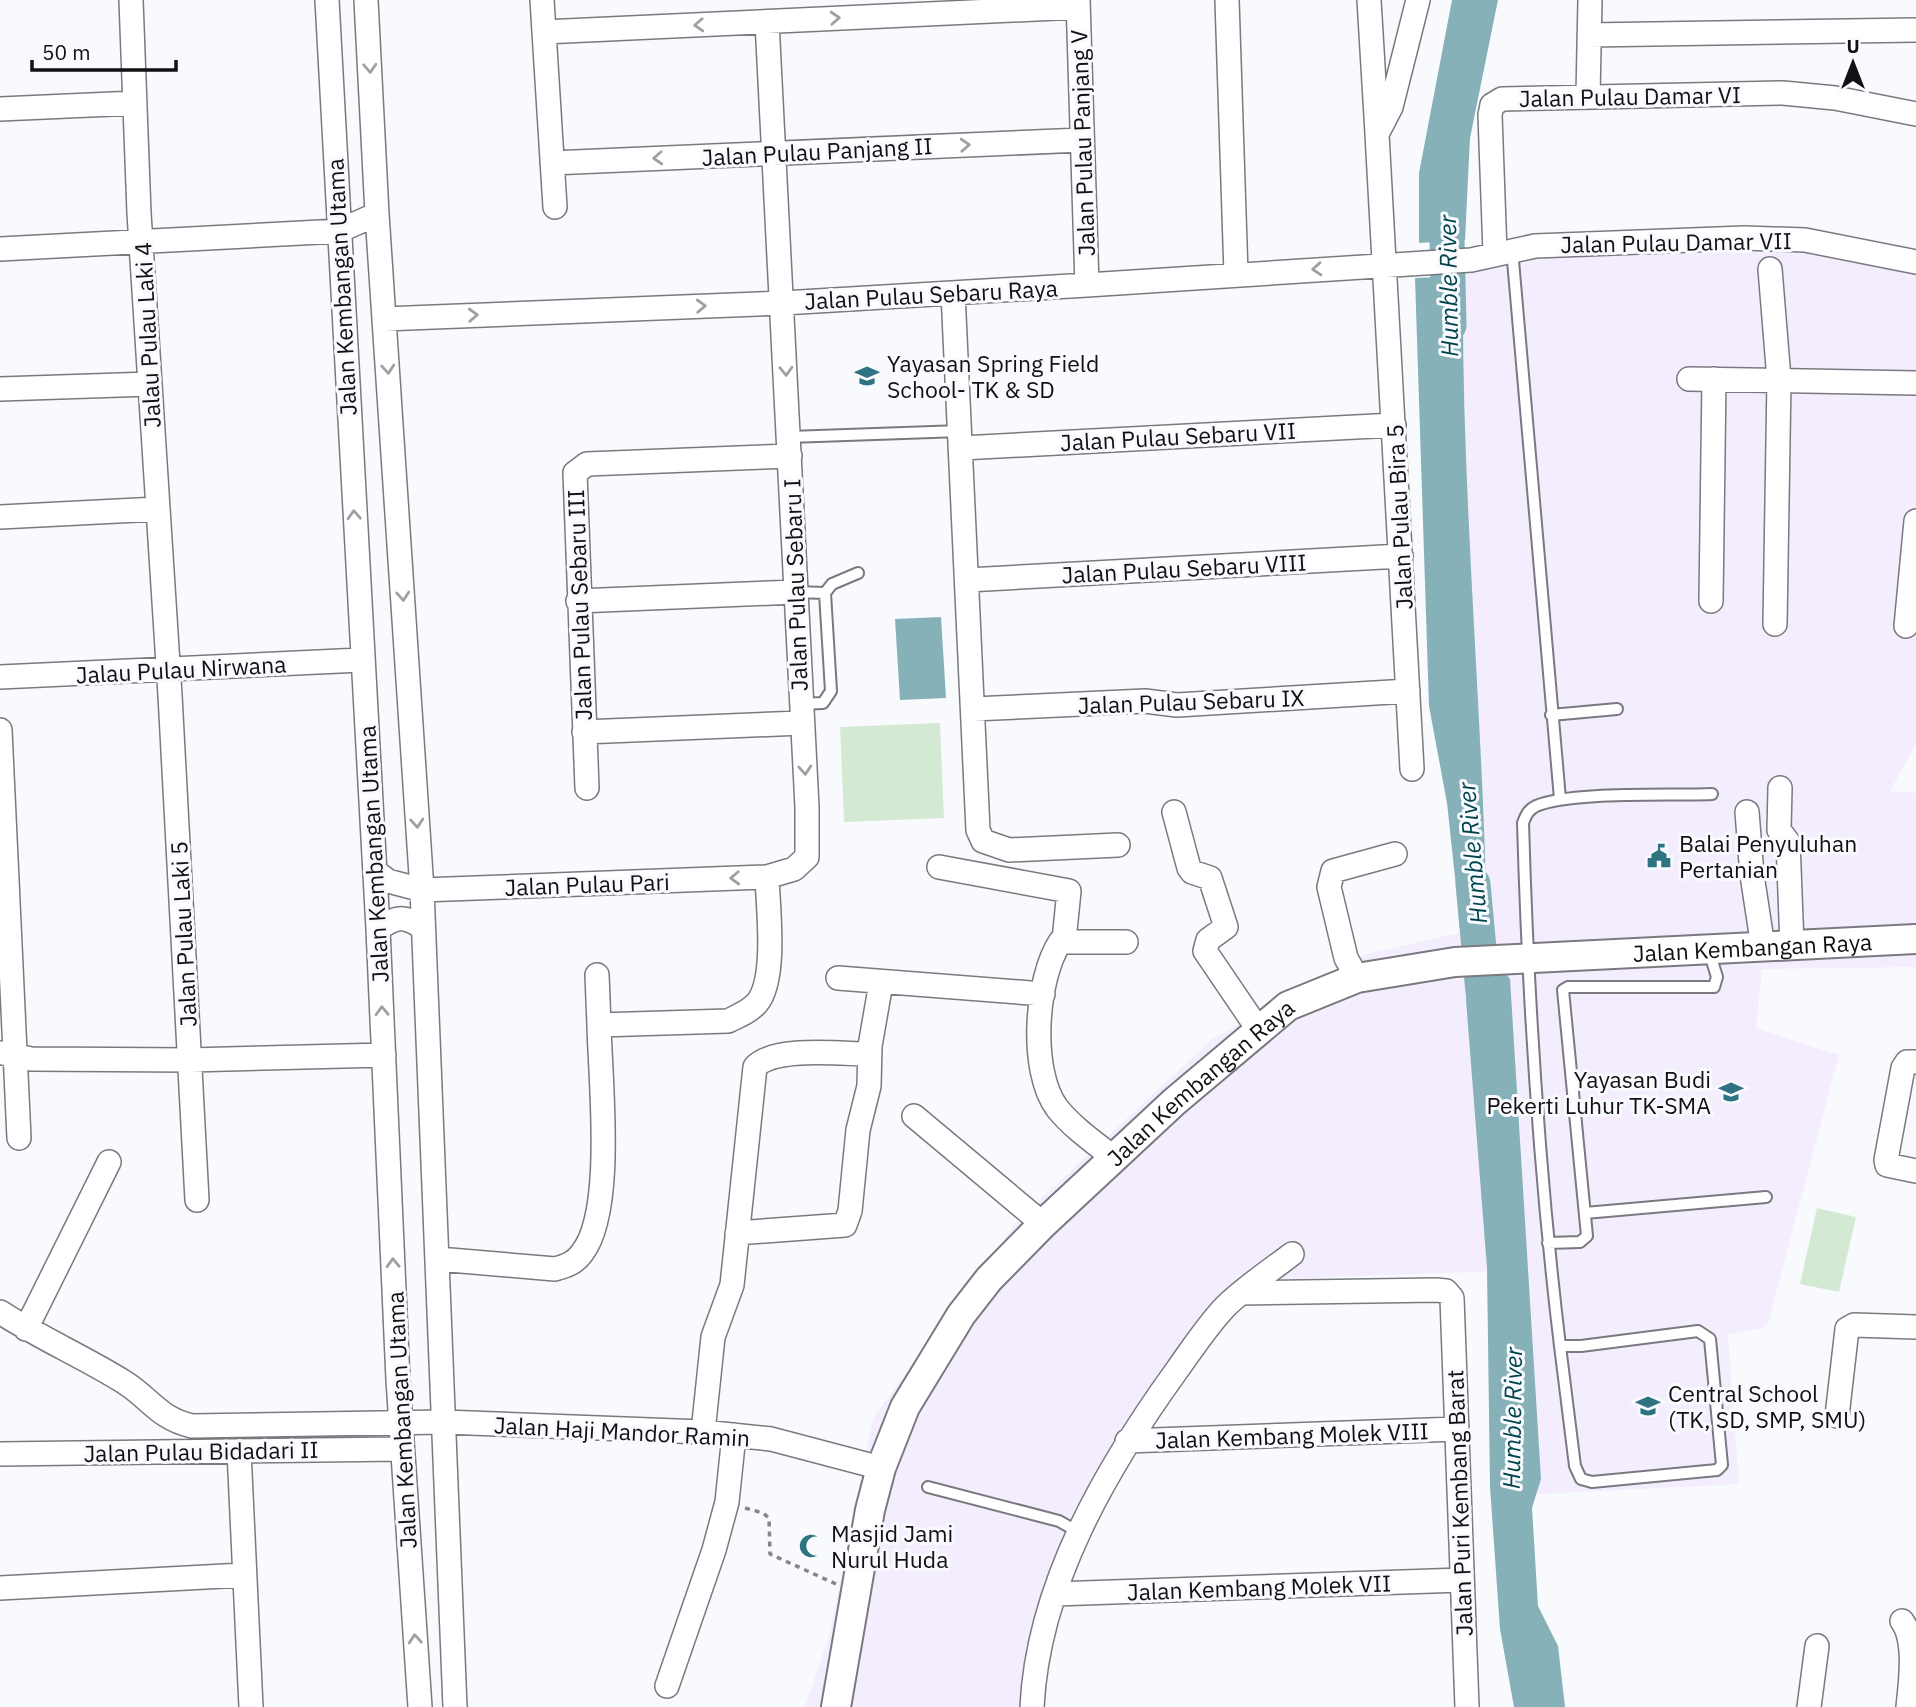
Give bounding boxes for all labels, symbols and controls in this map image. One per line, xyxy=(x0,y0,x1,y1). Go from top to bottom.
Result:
one-way arrow xyxy=(830,11,841,26)
one-way arrow xyxy=(693,17,704,32)
scale bar xyxy=(32,28,175,72)
north arrow xyxy=(1818,28,1888,98)
street label: Jalan Pulau Panjang V xyxy=(1063,29,1101,257)
text: U xyxy=(1846,34,1860,58)
text: 50 m xyxy=(42,38,91,66)
one-way arrow xyxy=(362,63,377,74)
street label: Jalan Pulau Damar VI xyxy=(1519,79,1741,113)
street label: Jalan Pulau Panjang II xyxy=(701,130,933,172)
one-way arrow xyxy=(960,137,971,152)
one-way arrow xyxy=(652,151,663,166)
street label: Jalan Kembangan Utama xyxy=(319,158,363,416)
water label: Humble River xyxy=(1431,213,1465,357)
street label: Jalan Pulau Damar VII xyxy=(1560,225,1792,259)
street label: Jalau Pulau Laki 4 xyxy=(127,241,167,429)
one-way arrow xyxy=(1311,261,1322,276)
street label: Jalan Pulau Sebaru Raya xyxy=(804,272,1058,316)
one-way arrow xyxy=(695,299,706,314)
one-way arrow xyxy=(468,308,479,323)
place label: Yayasan Spring Field School- TK & SD xyxy=(887,348,1099,404)
school or university icon: Yayasan Spring Field School- TK & SD xyxy=(853,362,881,390)
one-way arrow xyxy=(380,363,395,374)
one-way arrow xyxy=(778,366,793,377)
street label: Jalan Pulau Sebaru VII xyxy=(1059,415,1297,457)
street label: Jalan Pulau Bira 5 xyxy=(1379,423,1419,611)
street label: Jalan Pulau Sebaru I xyxy=(776,478,814,692)
street label: Jalan Pulau Sebaru III xyxy=(560,489,598,721)
one-way arrow xyxy=(346,510,361,521)
street label: Jalan Pulau Sebaru VIII xyxy=(1061,547,1307,589)
one-way arrow xyxy=(395,590,410,601)
street label: Jalau Pulau Nirwana xyxy=(75,649,287,689)
street label: Jalan Pulau Sebaru IX xyxy=(1077,682,1305,720)
street label: Jalan Kembangan Utama xyxy=(351,725,395,983)
one-way arrow xyxy=(797,765,812,776)
water label: Humble River xyxy=(1450,780,1494,925)
one-way arrow xyxy=(410,817,425,828)
place label: Balai Penyuluhan Pertanian xyxy=(1679,828,1857,884)
street label: Jalan Pulau Laki 5 xyxy=(163,840,203,1028)
public building icon: Balai Penyuluhan Pertanian xyxy=(1645,842,1673,870)
street label: Jalan Pulau Pari xyxy=(504,866,670,902)
one-way arrow xyxy=(730,870,741,885)
street label: Jalan Kembangan Raya xyxy=(1632,926,1873,968)
street label: Jalan Kembangan Raya xyxy=(1100,992,1300,1172)
one-way arrow xyxy=(374,1006,389,1017)
place label: Yayasan Budi Pekerti Luhur TK-SMA xyxy=(1486,1064,1711,1120)
school or university icon: Yayasan Budi Pekerti Luhur TK-SMA xyxy=(1717,1078,1745,1106)
one-way arrow xyxy=(385,1257,400,1268)
street label: Jalan Kembangan Utama xyxy=(379,1291,423,1549)
water label: Humble River xyxy=(1495,1345,1529,1489)
street label: Jalan Puri Kembang Barat xyxy=(1439,1369,1479,1637)
place label: Central School (TK, SD, SMP, SMU) xyxy=(1668,1378,1866,1434)
school or university icon: Central School (TK, SD, SMP, SMU) xyxy=(1634,1392,1662,1420)
street label: Jalan Haji Mandor Ramin xyxy=(493,1409,751,1453)
street label: Jalan Kembang Molek VIII xyxy=(1155,1415,1429,1455)
street label: Jalan Pulau Bidadari II xyxy=(83,1434,319,1468)
place label: Masjid Jami Nurul Huda xyxy=(831,1518,953,1574)
mosque icon: Masjid Jami Nurul Huda xyxy=(797,1532,825,1560)
street label: Jalan Kembang Molek VII xyxy=(1126,1567,1392,1607)
one-way arrow xyxy=(408,1633,423,1644)

